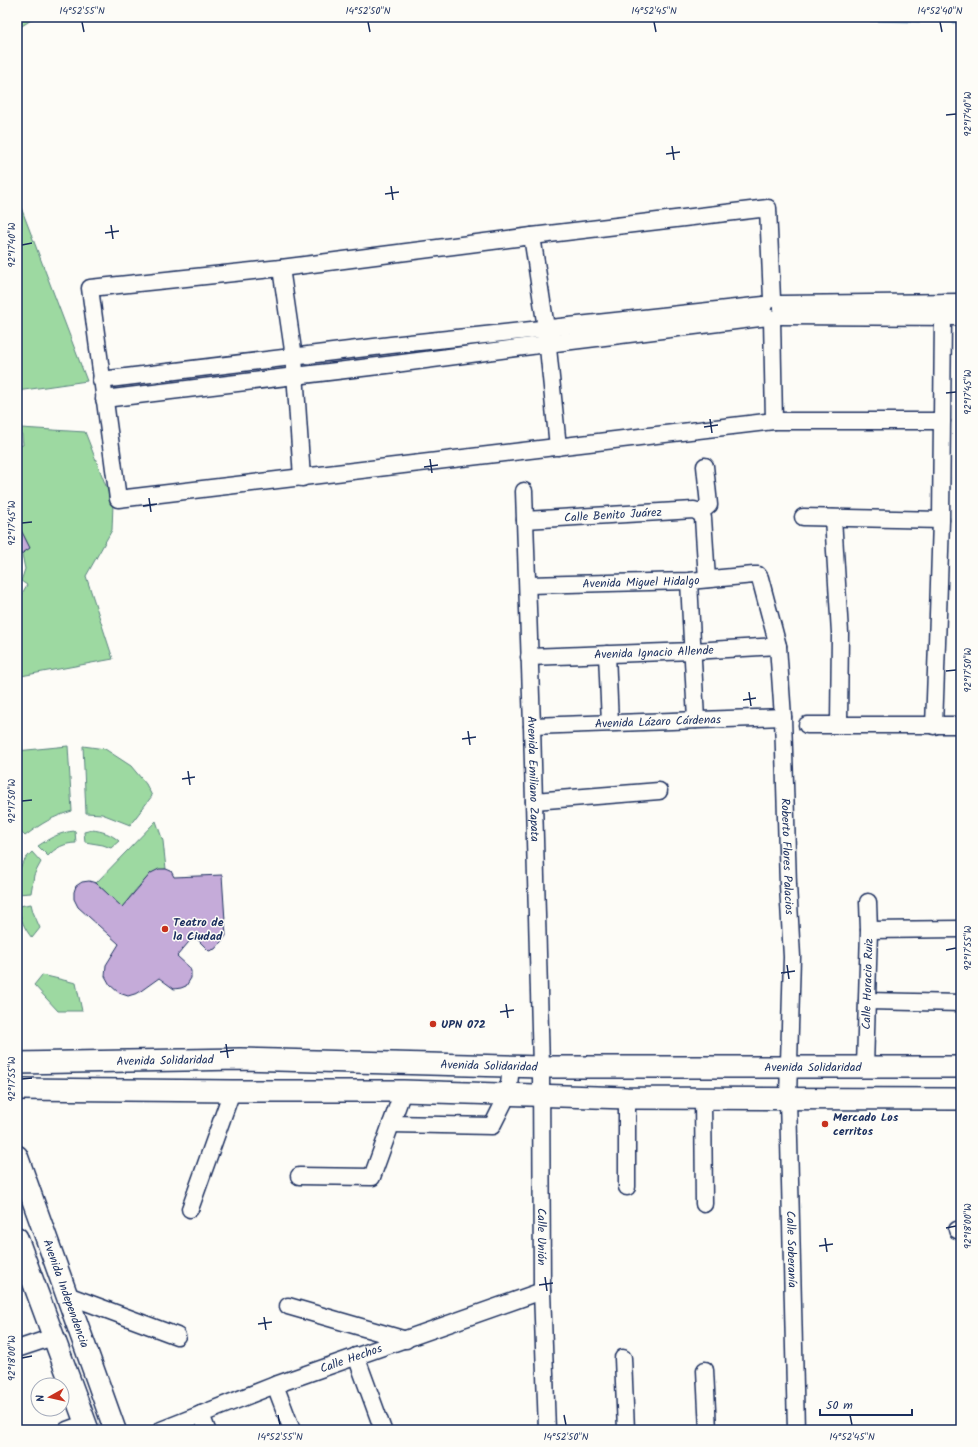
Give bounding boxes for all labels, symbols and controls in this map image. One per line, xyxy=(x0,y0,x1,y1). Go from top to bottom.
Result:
text: 14°52'55"N xyxy=(59,3,105,19)
text: 14°52'50"N xyxy=(345,3,391,19)
text: 14°52'45"N xyxy=(631,3,677,19)
text: 14°52'40"N xyxy=(917,3,963,19)
text: 92°17'40"W xyxy=(960,91,976,136)
text: 92°17'40"W xyxy=(4,222,20,267)
text: 92°17'45"W xyxy=(960,369,976,415)
text: 92°17'45"W xyxy=(4,500,20,546)
street label: Calle Benito Juárez xyxy=(563,503,662,528)
street label: Avenida Miguel Hidalgo xyxy=(582,571,700,594)
street label: Avenida Ignacio Allende xyxy=(594,641,715,665)
text: 92°17'50"W xyxy=(960,647,976,692)
street label: Avenida Lázaro Cárdenas xyxy=(594,710,721,734)
street label: Avenida Emiliano Zapata xyxy=(522,716,544,842)
text: 92°17'50"W xyxy=(4,778,20,823)
street label: Roberto Flores Palacios xyxy=(775,798,799,915)
place label: Teatro de la Ciudad xyxy=(173,913,224,946)
marker: Teatro de la Ciudad xyxy=(160,924,170,934)
text: 92°17'55"W xyxy=(960,925,976,971)
street label: Calle Horacio Ruiz xyxy=(857,938,879,1030)
place label: UPN 072 xyxy=(441,1015,486,1034)
marker: UPN 072 xyxy=(428,1019,438,1029)
street label: Avenida Solidaridad xyxy=(116,1050,215,1071)
street label: Avenida Solidaridad xyxy=(440,1055,539,1077)
text: 92°17'55"W xyxy=(4,1056,20,1102)
street label: Avenida Solidaridad xyxy=(764,1058,862,1077)
place label: Mercado Los cerritos xyxy=(833,1108,899,1141)
marker: Mercado Los cerritos xyxy=(820,1119,830,1129)
text: 92°18'00"W xyxy=(960,1203,976,1249)
street label: Calle Unión xyxy=(532,1208,551,1265)
street label: Calle Soberanía xyxy=(781,1211,802,1288)
street label: Avenida Independencia xyxy=(38,1237,94,1351)
text: 92°18'00"W xyxy=(4,1335,20,1381)
street label: Calle Hechos xyxy=(317,1339,385,1378)
north arrow xyxy=(30,1377,70,1417)
scale bar xyxy=(820,1391,912,1417)
text: N xyxy=(32,1394,50,1403)
text: 50 m xyxy=(826,1396,853,1415)
text: 14°52'55"N xyxy=(257,1429,303,1445)
text: 14°52'50"N xyxy=(543,1429,589,1445)
text: 14°52'45"N xyxy=(829,1429,875,1445)

